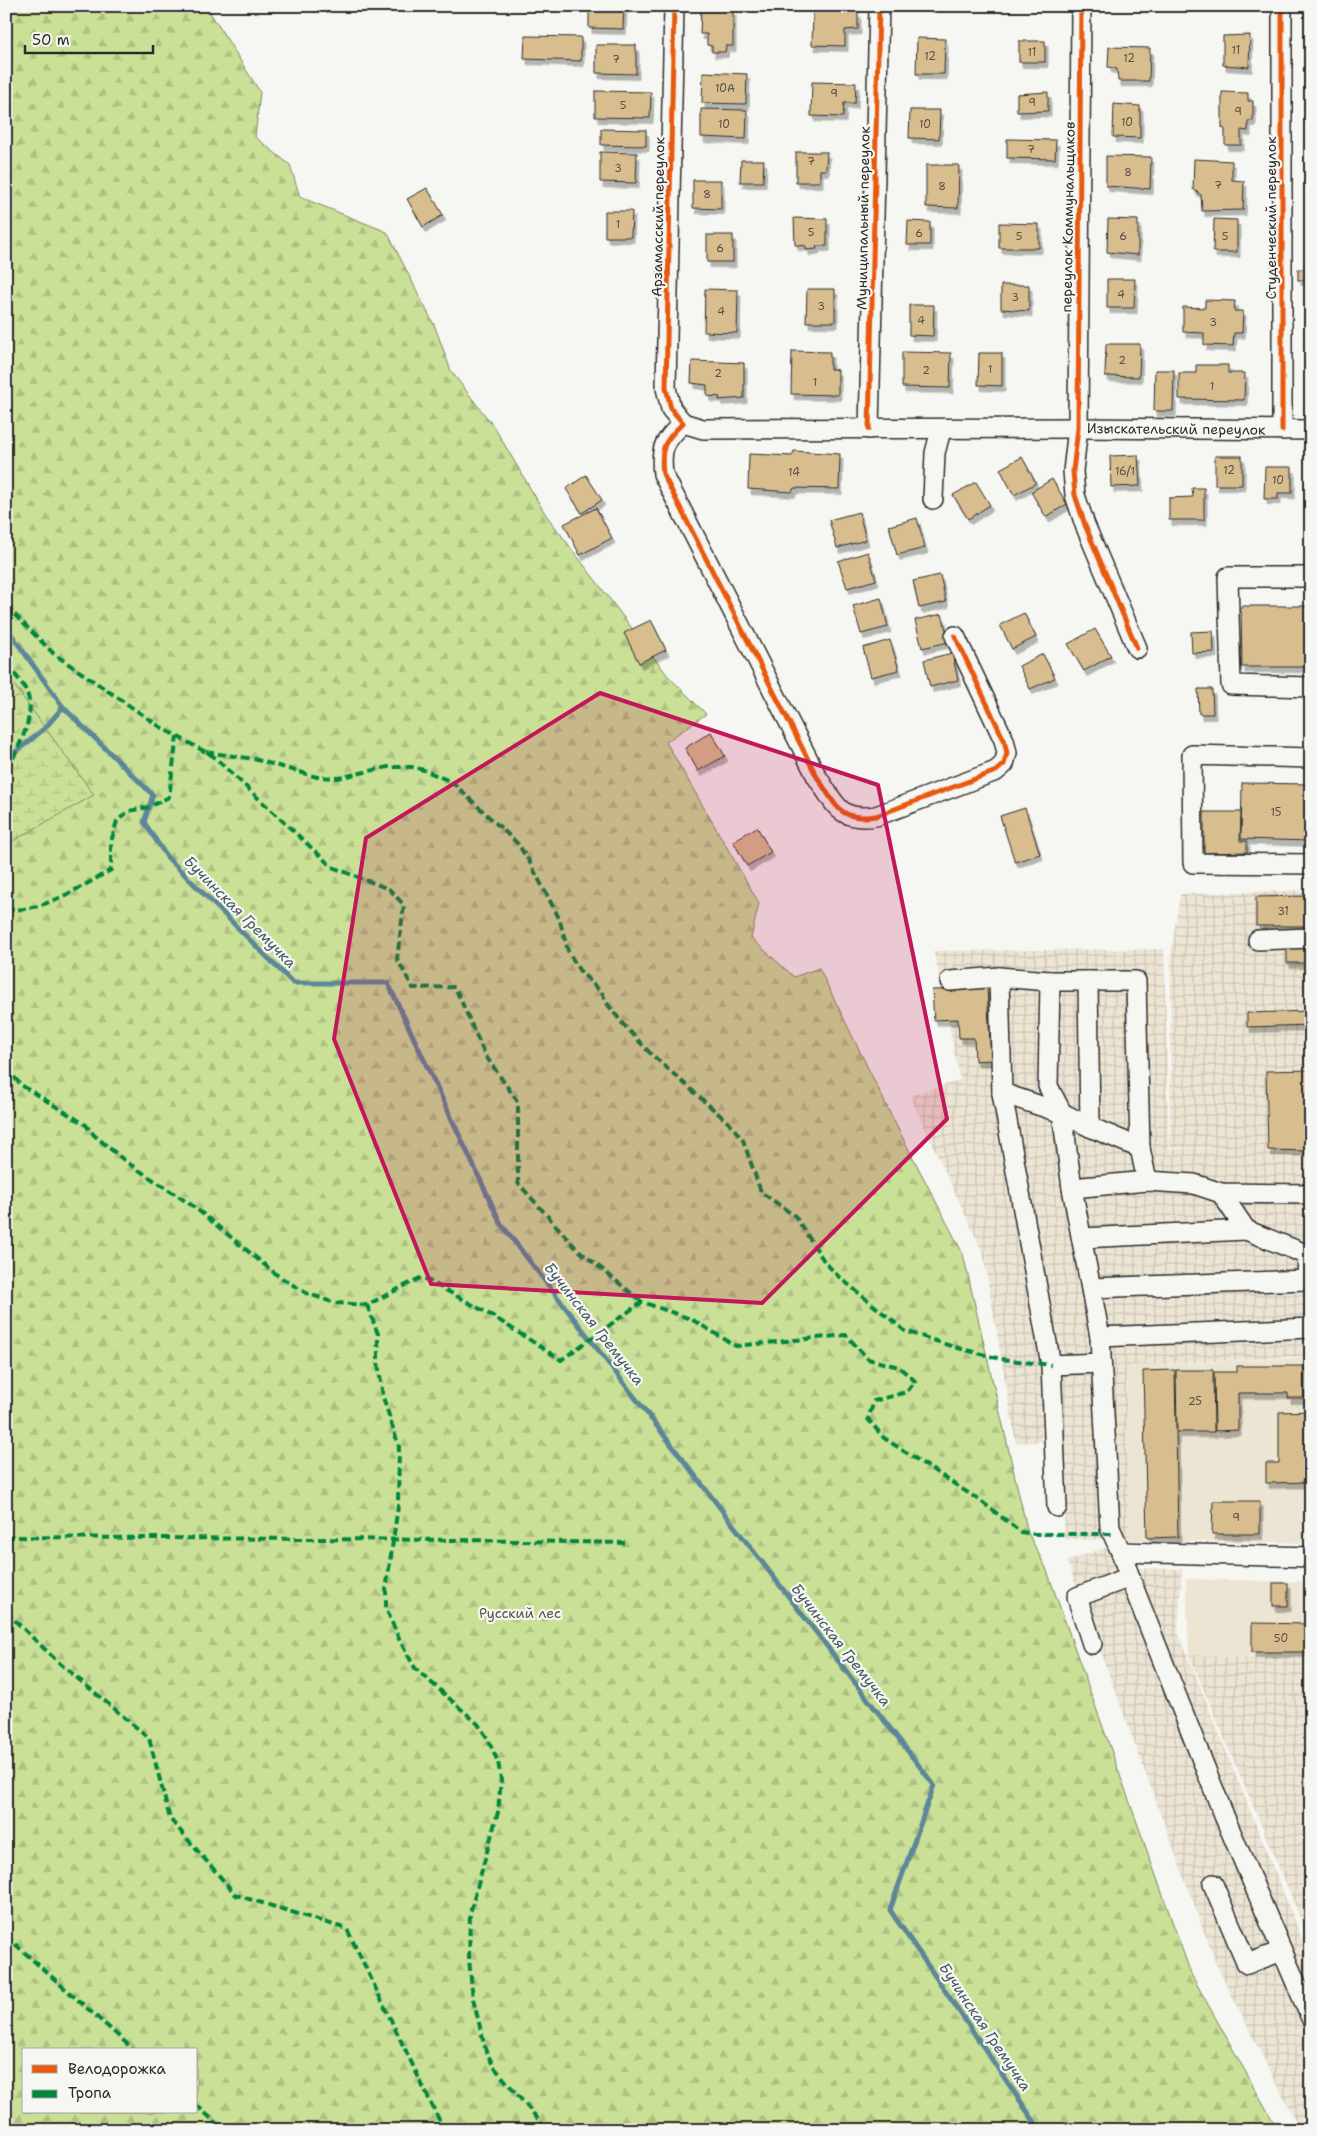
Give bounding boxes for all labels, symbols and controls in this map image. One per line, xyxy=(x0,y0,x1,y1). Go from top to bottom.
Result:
scale bar xyxy=(25,22,152,54)
text: 50 m xyxy=(32,30,70,50)
house number: 11 xyxy=(1232,43,1240,58)
house number: 11 xyxy=(1028,45,1036,60)
house number: 12 xyxy=(924,49,936,64)
house number: 12 xyxy=(1123,51,1135,66)
house number: 7 xyxy=(612,52,620,67)
house number: 10А xyxy=(715,81,735,96)
house number: 9 xyxy=(830,86,838,101)
house number: 9 xyxy=(1028,95,1036,110)
house number: 5 xyxy=(620,98,627,113)
house number: 9 xyxy=(1234,104,1242,119)
house number: 10 xyxy=(1121,115,1133,130)
house number: 10 xyxy=(718,117,730,132)
house number: 10 xyxy=(919,117,931,132)
street label: переулок Коммунальщиков xyxy=(1057,121,1079,313)
street label: Муниципальный переулок xyxy=(852,125,874,310)
street label: Арзамасский переулок xyxy=(648,136,668,297)
street label: Студенческий переулок xyxy=(1262,136,1280,300)
house number: 7 xyxy=(1027,142,1035,157)
house number: 7 xyxy=(807,154,815,169)
house number: 3 xyxy=(614,161,622,176)
house number: 8 xyxy=(1124,165,1132,180)
house number: 7 xyxy=(1214,178,1222,193)
house number: 8 xyxy=(938,179,946,194)
house number: 8 xyxy=(703,187,711,202)
house number: 1 xyxy=(616,217,620,232)
house number: 5 xyxy=(808,225,815,240)
house number: 6 xyxy=(915,226,923,241)
house number: 5 xyxy=(1016,229,1023,244)
house number: 6 xyxy=(1119,229,1127,244)
house number: 5 xyxy=(1222,229,1229,244)
house number: 6 xyxy=(716,241,724,256)
house number: 4 xyxy=(1117,287,1125,302)
house number: 3 xyxy=(1011,290,1019,305)
house number: 3 xyxy=(817,299,825,314)
house number: 4 xyxy=(717,304,725,319)
house number: 4 xyxy=(917,313,925,328)
house number: 3 xyxy=(1209,315,1217,330)
house number: 2 xyxy=(1118,353,1126,368)
house number: 1 xyxy=(988,362,992,377)
house number: 2 xyxy=(922,363,930,378)
house number: 2 xyxy=(714,366,722,381)
house number: 1 xyxy=(813,375,817,390)
house number: 1 xyxy=(1210,379,1214,394)
street label: Изыскательский переулок xyxy=(1087,419,1266,439)
house number: 12 xyxy=(1223,463,1235,478)
house number: 16/1 xyxy=(1115,464,1135,479)
house number: 14 xyxy=(788,465,800,480)
house number: 10 xyxy=(1272,473,1284,488)
house number: 15 xyxy=(1270,805,1282,820)
water label: Бучинская Гремучка xyxy=(179,851,301,973)
house number: 31 xyxy=(1277,904,1289,919)
water label: Бучинская Гремучка xyxy=(540,1258,648,1390)
house number: 25 xyxy=(1188,1394,1202,1409)
house number: 9 xyxy=(1232,1510,1240,1525)
water label: Бучинская Гремучка xyxy=(787,1579,895,1711)
park label: Русский лес xyxy=(479,1604,561,1622)
house number: 50 xyxy=(1274,1631,1288,1646)
water label: Бучинская Гремучка xyxy=(934,1959,1036,2095)
legend xyxy=(22,2048,198,2114)
text: Велодорожка xyxy=(68,2059,167,2079)
text: Тропа xyxy=(68,2083,112,2103)

